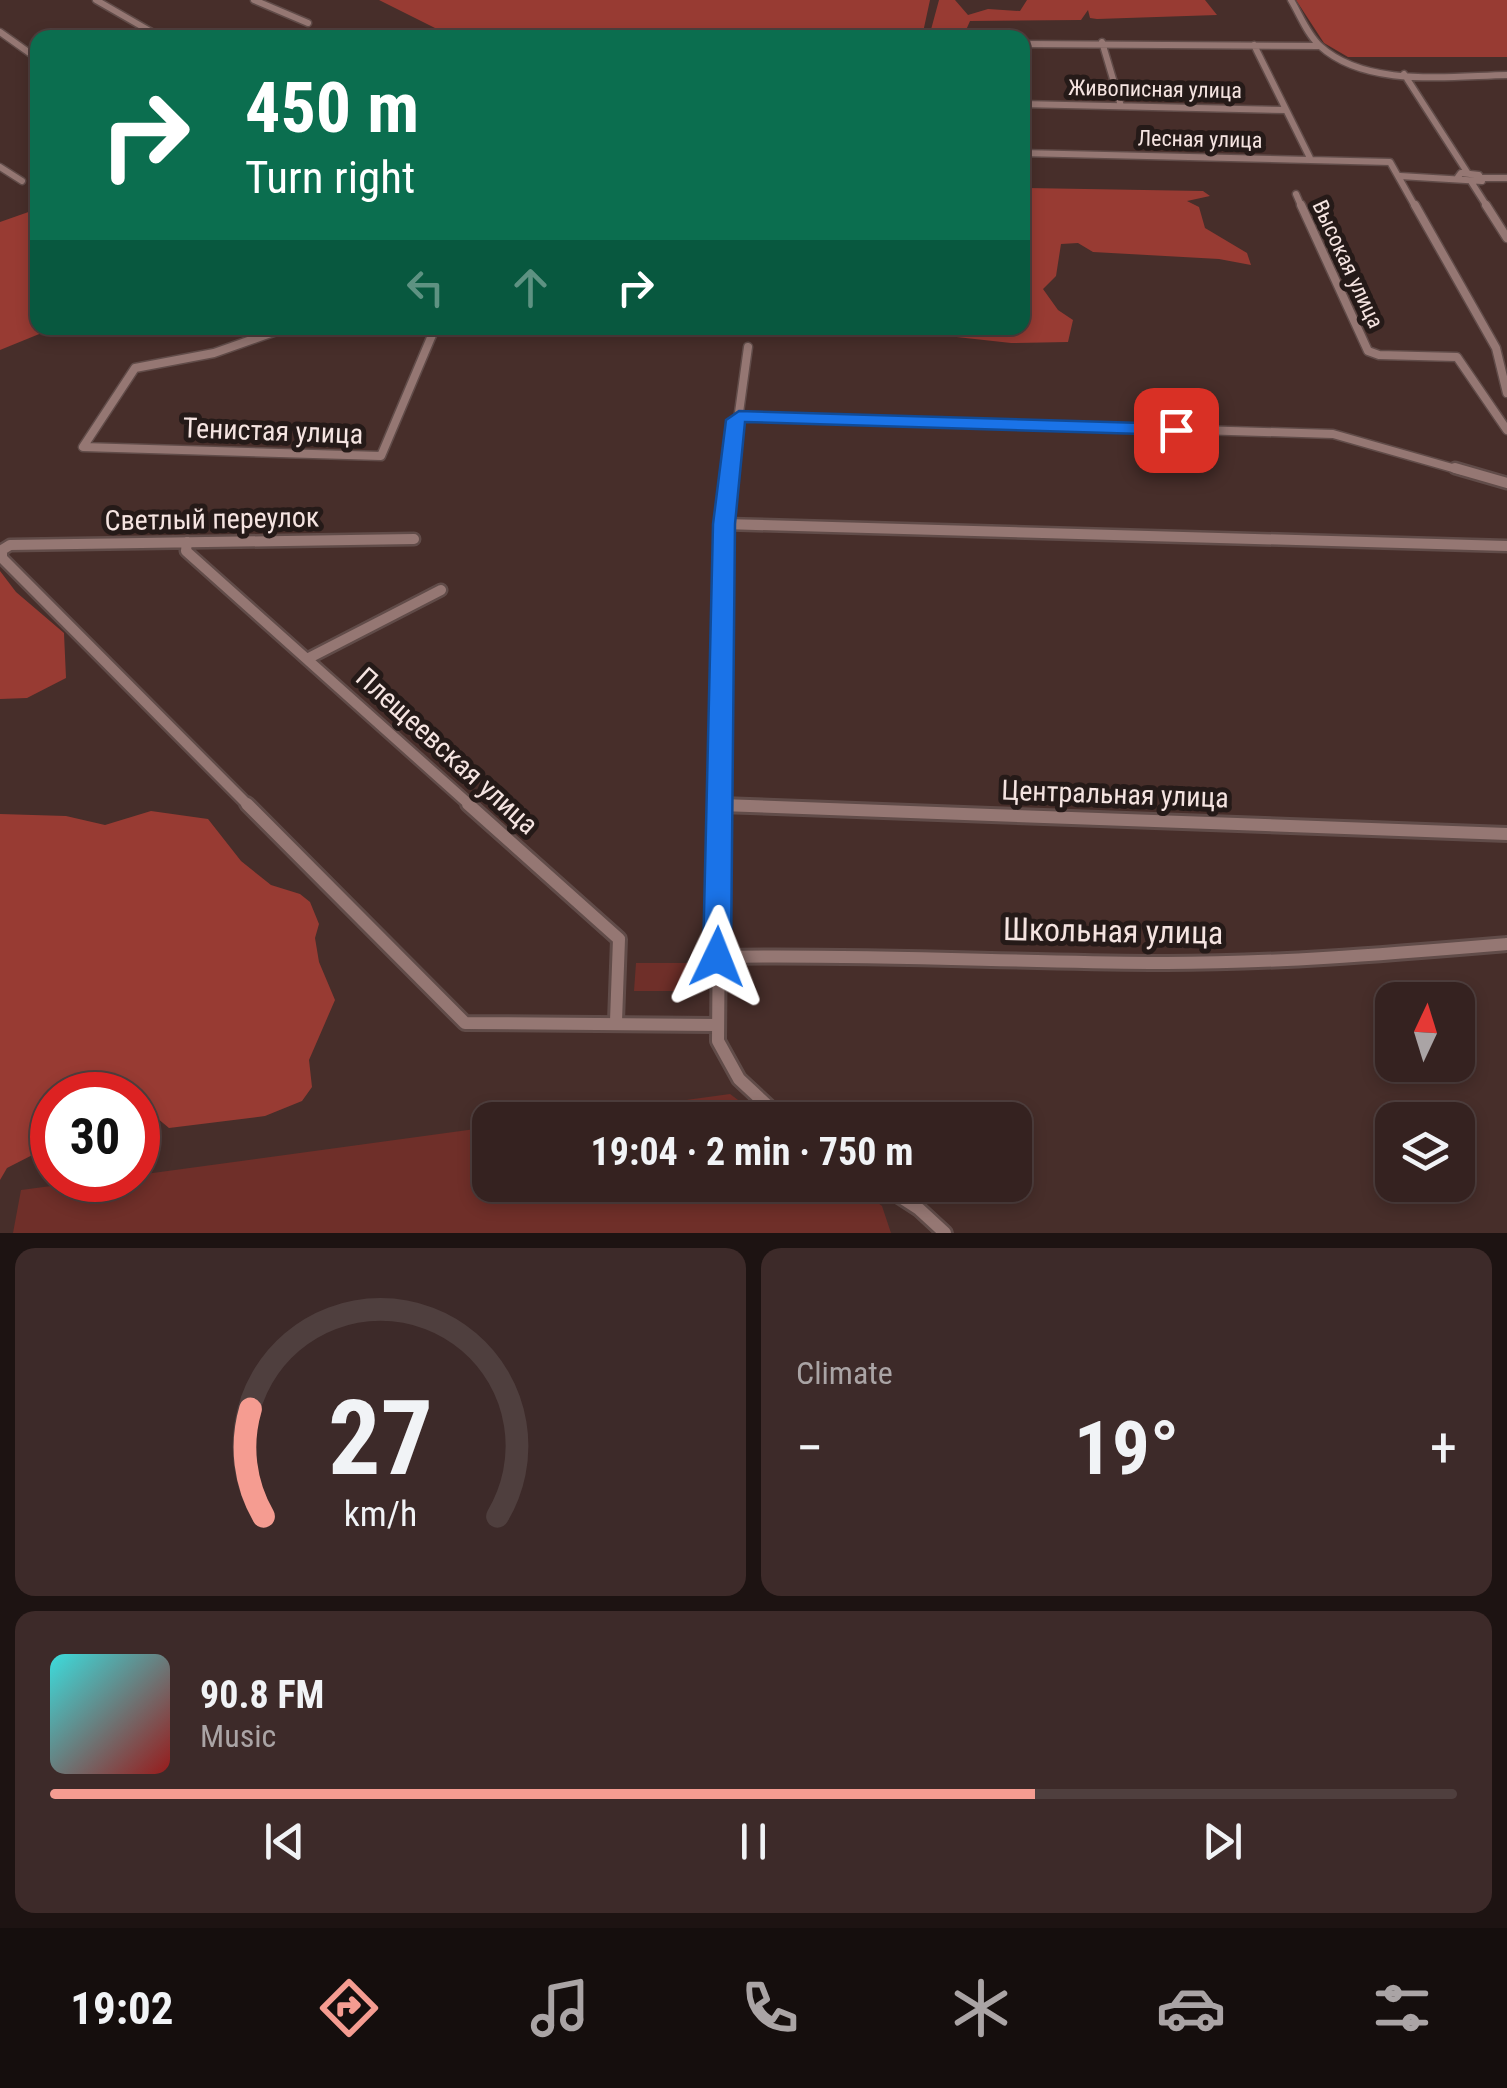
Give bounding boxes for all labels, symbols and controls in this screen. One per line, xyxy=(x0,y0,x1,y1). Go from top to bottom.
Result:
text: 450 m xyxy=(245,67,419,149)
icon: right xyxy=(80,70,210,200)
street label: Живописная улица xyxy=(1068,75,1242,103)
street label: Лесная улица xyxy=(1137,125,1263,153)
text: Turn right xyxy=(245,151,415,204)
street label: Высокая улица xyxy=(1307,196,1389,332)
icon: left xyxy=(398,260,453,315)
icon: ahead xyxy=(503,260,558,315)
icon: right xyxy=(608,260,663,315)
pin xyxy=(1134,388,1219,473)
icon: arrive xyxy=(1149,403,1204,458)
street label: Тенистая улица xyxy=(182,411,364,451)
street label: Светлый переулок xyxy=(104,501,320,537)
street label: Плещеевская улица xyxy=(349,661,545,841)
street label: Центральная улица xyxy=(1001,774,1229,814)
position arrow xyxy=(665,905,769,1009)
street label: Школьная улица xyxy=(1002,910,1224,952)
north arrow xyxy=(1375,982,1475,1082)
map controls xyxy=(1375,982,1475,1202)
speed limit sign: 30 xyxy=(30,1072,160,1202)
button: layers xyxy=(1375,1102,1475,1202)
text: 19:04 · 2 min · 750 m xyxy=(591,1130,913,1174)
text: Climate xyxy=(796,1354,893,1392)
text: 27 xyxy=(328,1378,433,1499)
text: 19° xyxy=(1074,1404,1179,1492)
text: − xyxy=(796,1416,824,1480)
text: + xyxy=(1430,1416,1457,1480)
text: km/h xyxy=(344,1493,417,1535)
text: 90.8 FM xyxy=(200,1673,324,1717)
text: Music xyxy=(200,1717,276,1755)
icon: previous xyxy=(257,1814,312,1869)
icon: pause xyxy=(726,1814,781,1869)
icon: next xyxy=(1195,1814,1250,1869)
icon: directions xyxy=(314,1973,384,2043)
icon: music xyxy=(525,1973,595,2043)
icon: phone xyxy=(735,1973,805,2043)
icon: climate xyxy=(946,1973,1016,2043)
icon: car xyxy=(1156,1973,1226,2043)
icon: filters xyxy=(1367,1973,1437,2043)
text: 19:02 xyxy=(70,1982,174,2035)

